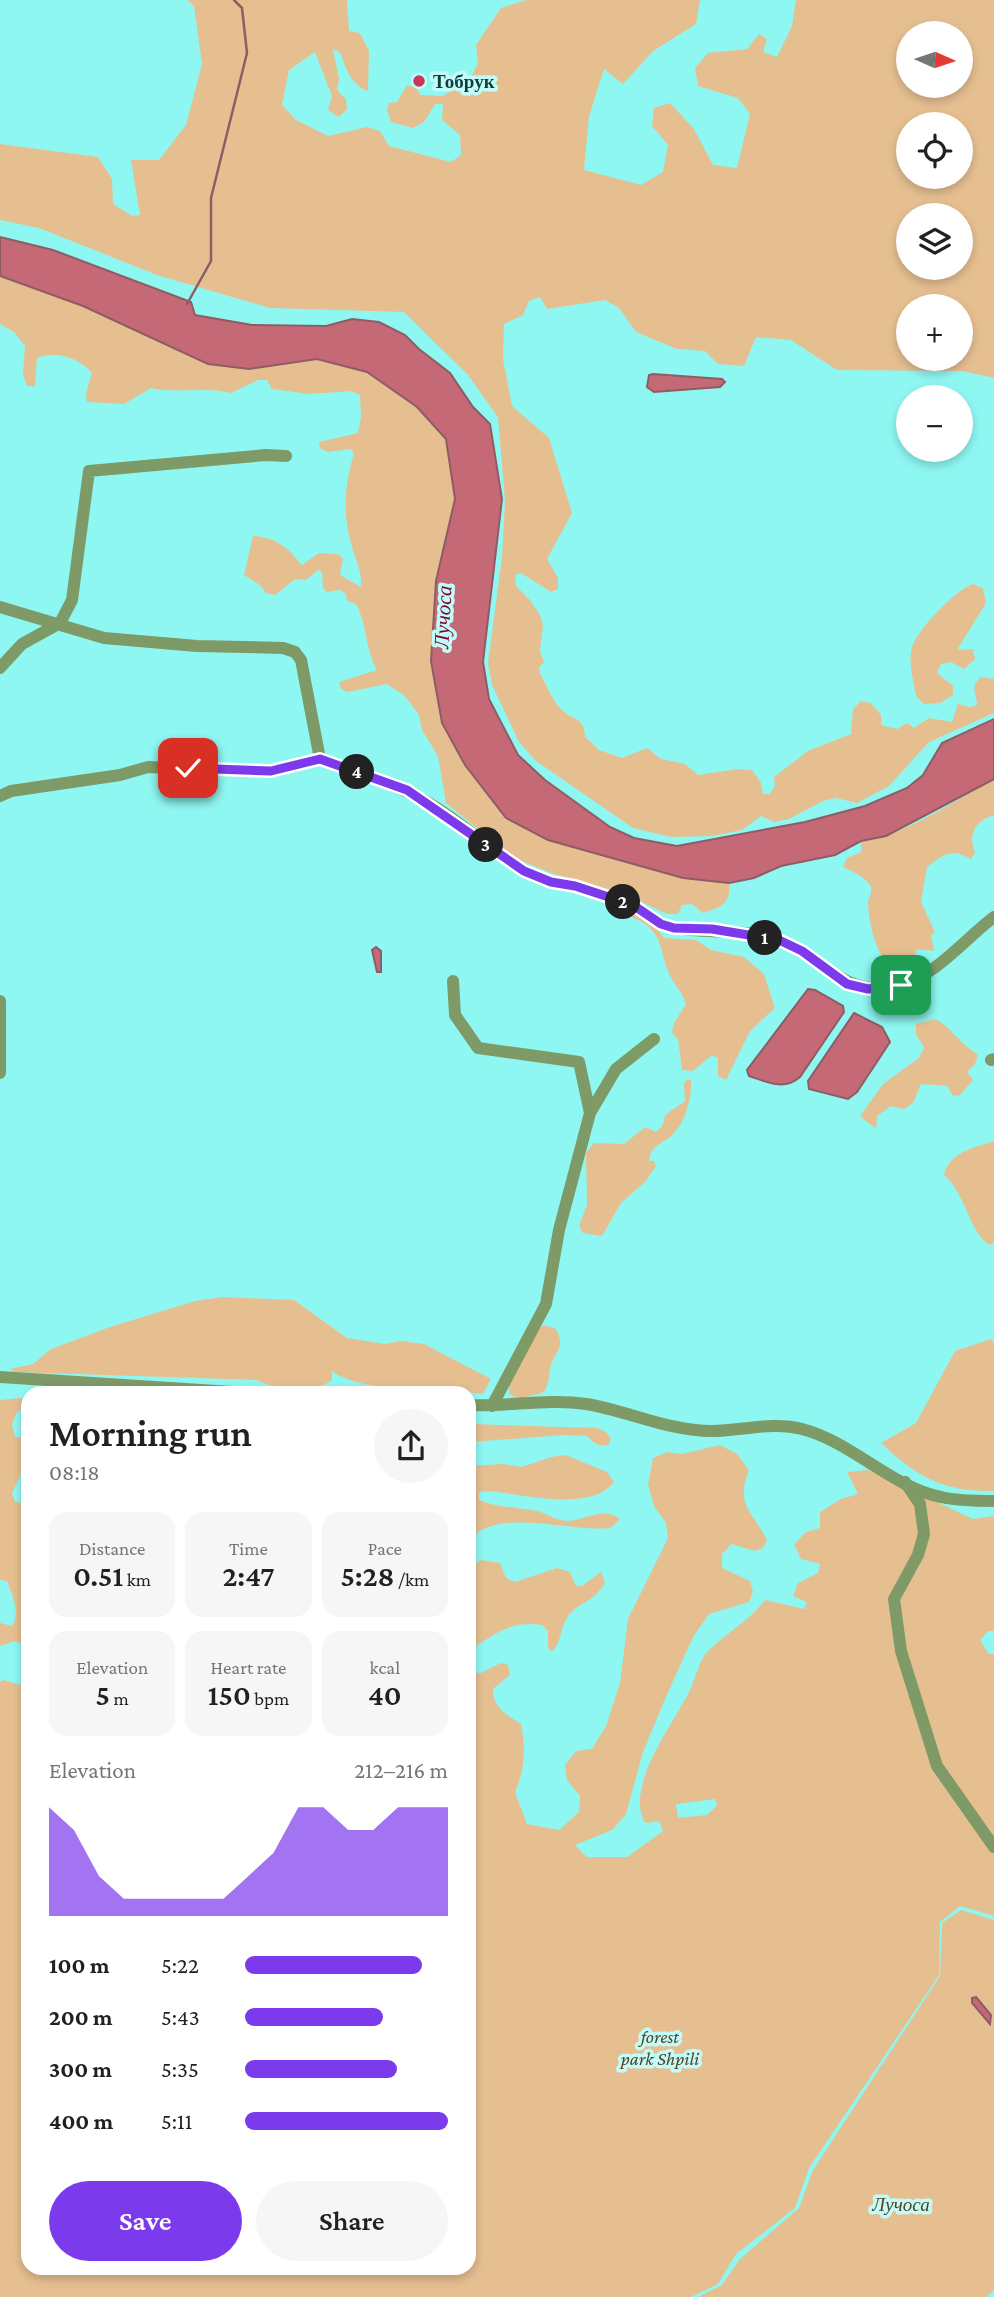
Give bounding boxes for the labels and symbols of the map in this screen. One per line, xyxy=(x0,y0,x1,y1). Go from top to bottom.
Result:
north arrow xyxy=(896,21,973,98)
place label: Тобрук xyxy=(433,71,495,92)
marker: Тобрук xyxy=(411,73,427,89)
water label: Лучоса xyxy=(429,585,457,650)
pin xyxy=(158,738,218,798)
pin: 4 xyxy=(340,754,374,790)
pin: 3 xyxy=(468,828,504,862)
pin: 2 xyxy=(606,884,640,920)
pin: 1 xyxy=(748,920,782,956)
pin xyxy=(871,955,931,1015)
park label: forest park Shpili xyxy=(619,2026,700,2069)
park label: Лучоса xyxy=(871,2194,930,2215)

